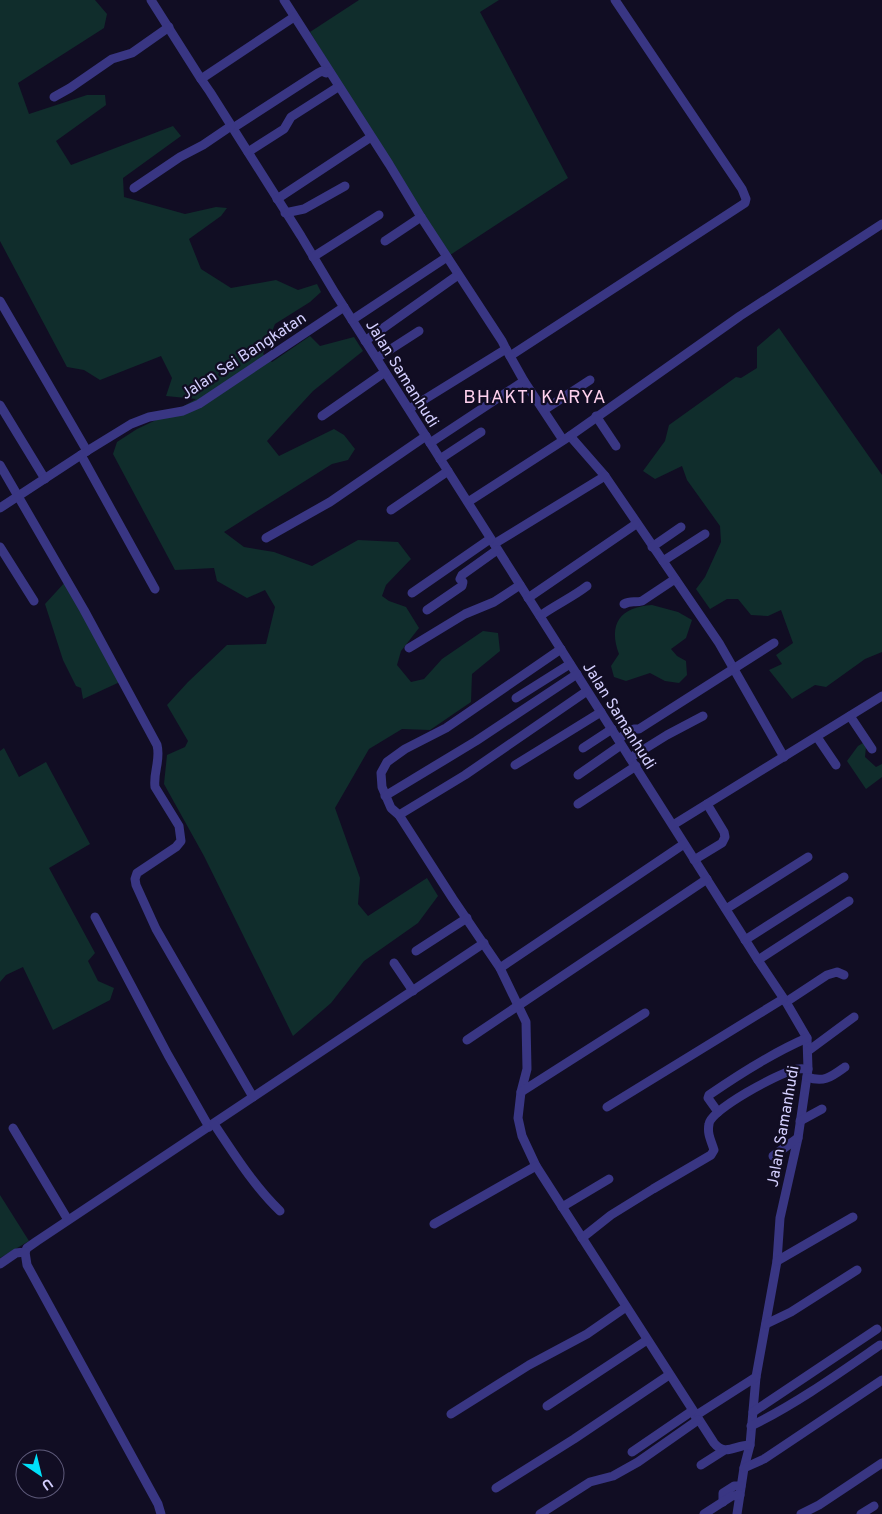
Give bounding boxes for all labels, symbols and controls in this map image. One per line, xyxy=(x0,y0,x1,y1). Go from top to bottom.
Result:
street label: Jalan Sei Bangkatan xyxy=(178,309,311,405)
street label: Jalan Samanhudi xyxy=(360,317,442,432)
district label: BHAKTI KARYA xyxy=(463,386,607,410)
street label: Jalan Samanhudi xyxy=(577,659,659,774)
street label: Jalan Samanhudi xyxy=(763,1064,805,1189)
north arrow xyxy=(15,1449,65,1499)
text: U xyxy=(38,1474,56,1493)

